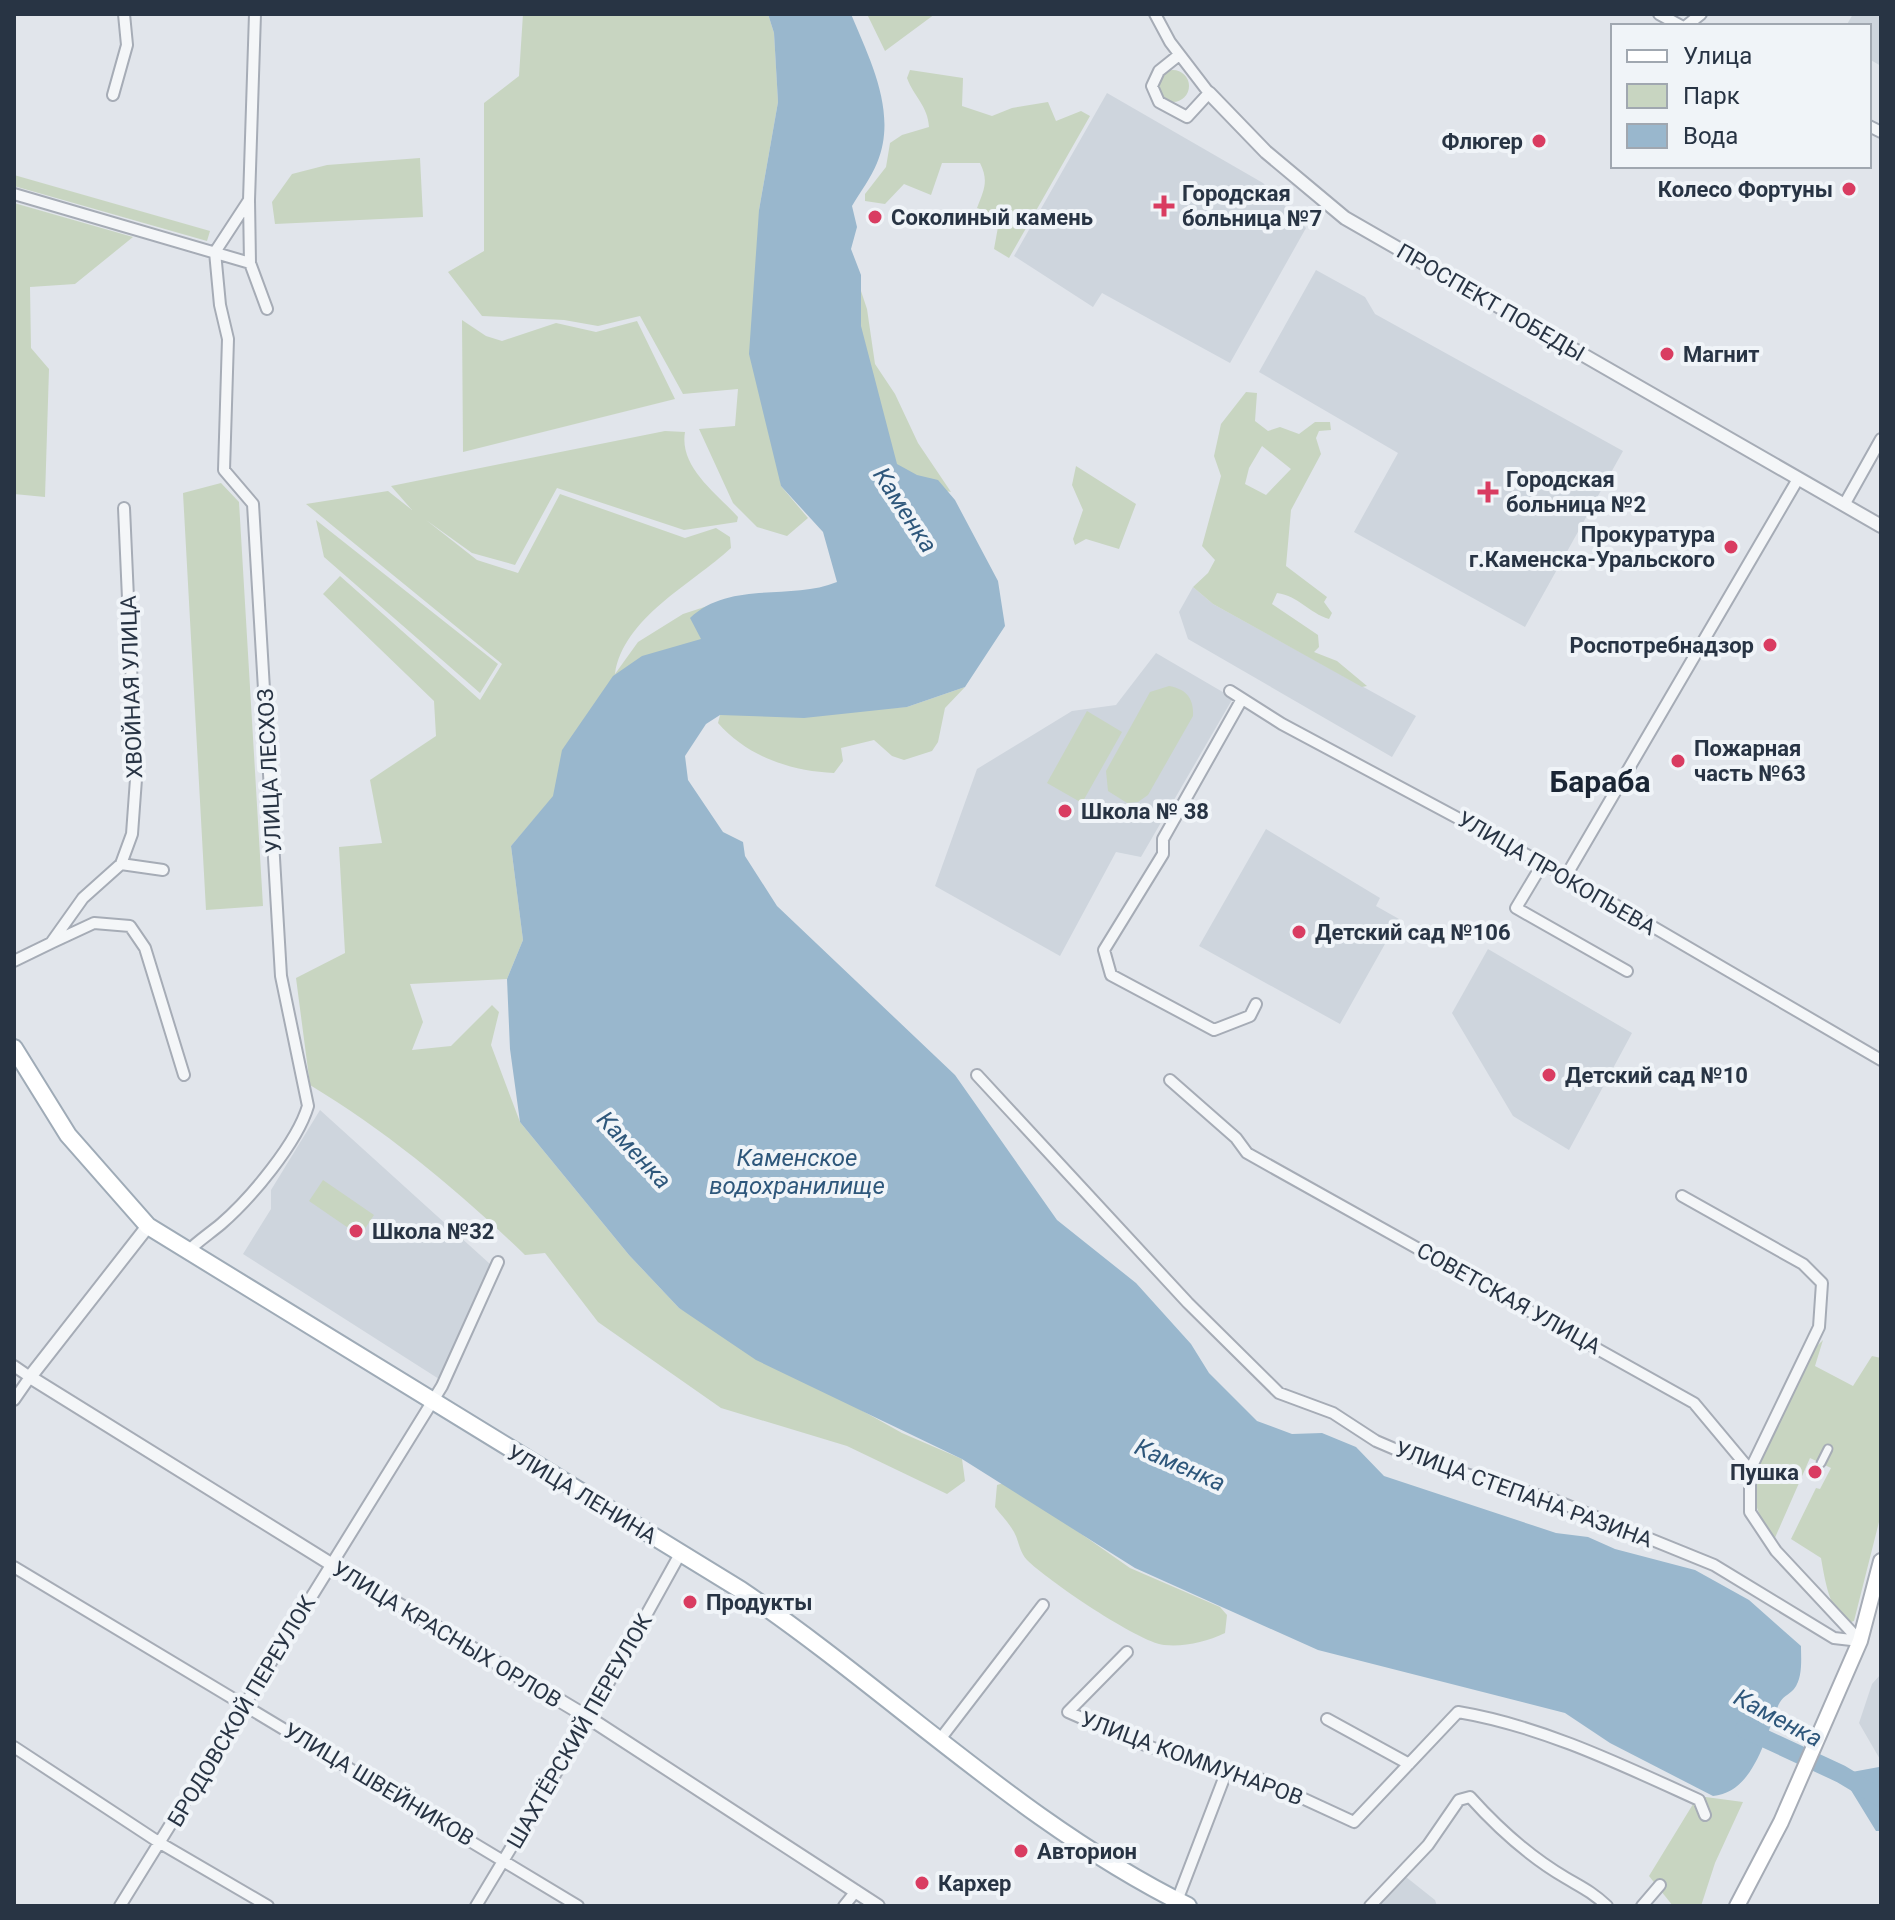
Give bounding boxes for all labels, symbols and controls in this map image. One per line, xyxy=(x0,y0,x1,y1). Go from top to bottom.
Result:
legend xyxy=(1611,24,1871,168)
text: Улица xyxy=(1683,42,1752,70)
text: Парк xyxy=(1683,82,1740,110)
text: Вода xyxy=(1683,122,1738,150)
place label: Флюгер xyxy=(1441,129,1523,154)
marker: Флюгер xyxy=(1530,132,1548,150)
place label: Колесо Фортуны xyxy=(1658,177,1833,202)
marker: Колесо Фортуны xyxy=(1840,180,1858,198)
place label: Городская больница №7 xyxy=(1182,181,1322,231)
marker: Городская больница №7 xyxy=(1153,195,1175,217)
place label: Соколиный камень xyxy=(891,205,1093,230)
marker: Соколиный камень xyxy=(866,208,884,226)
street label: ПРОСПЕКТ ПОБЕДЫ xyxy=(1393,239,1589,366)
place label: Магнит xyxy=(1683,342,1759,367)
marker: Магнит xyxy=(1658,345,1676,363)
water label: Каменка xyxy=(867,462,943,558)
place label: Городская больница №2 xyxy=(1506,467,1646,517)
marker: Городская больница №2 xyxy=(1477,481,1499,503)
place label: Прокуратура г.Каменска-Уральского xyxy=(1469,522,1715,572)
marker: Прокуратура г.Каменска-Уральского xyxy=(1722,538,1740,556)
street label: ХВОЙНАЯ УЛИЦА xyxy=(116,594,147,779)
place label: Роспотребнадзор xyxy=(1569,633,1754,658)
marker: Роспотребнадзор xyxy=(1761,636,1779,654)
street label: УЛИЦА ЛЕСХОЗ xyxy=(253,688,286,854)
place label: Пожарная часть №63 xyxy=(1694,736,1806,786)
marker: Пожарная часть №63 xyxy=(1669,752,1687,770)
district label: Бараба xyxy=(1550,764,1650,799)
place label: Школа № 38 xyxy=(1081,799,1209,824)
marker: Школа № 38 xyxy=(1056,802,1074,820)
street label: УЛИЦА ПРОКОПЬЕВА xyxy=(1453,807,1661,941)
place label: Детский сад №106 xyxy=(1315,920,1511,945)
marker: Детский сад №106 xyxy=(1290,923,1308,941)
place label: Детский сад №10 xyxy=(1565,1063,1748,1088)
marker: Детский сад №10 xyxy=(1540,1066,1558,1084)
water label: Каменка xyxy=(591,1105,677,1195)
water label: Каменское водохранилище xyxy=(709,1144,885,1200)
place label: Школа №32 xyxy=(372,1219,494,1244)
marker: Школа №32 xyxy=(347,1222,365,1240)
street label: СОВЕТСКАЯ УЛИЦА xyxy=(1413,1238,1606,1360)
water label: Каменка xyxy=(1130,1433,1230,1497)
street label: УЛИЦА СТЕПАНА РАЗИНА xyxy=(1392,1436,1656,1553)
street label: УЛИЦА ЛЕНИНА xyxy=(502,1440,662,1549)
place label: Пушка xyxy=(1730,1460,1799,1485)
marker: Пушка xyxy=(1806,1463,1824,1481)
street label: УЛИЦА КРАСНЫХ ОРЛОВ xyxy=(328,1556,566,1713)
place label: Продукты xyxy=(706,1590,812,1615)
street label: БРОДОВСКОЙ ПЕРЕУЛОК xyxy=(163,1591,321,1831)
marker: Продукты xyxy=(681,1593,699,1611)
street label: ШАХТЁРСКИЙ ПЕРЕУЛОК xyxy=(502,1609,657,1853)
water label: Каменка xyxy=(1729,1683,1827,1753)
street label: УЛИЦА КОММУНАРОВ xyxy=(1077,1707,1306,1810)
street label: УЛИЦА ШВЕЙНИКОВ xyxy=(279,1718,478,1851)
place label: Авторион xyxy=(1037,1839,1137,1864)
marker: Авторион xyxy=(1012,1842,1030,1860)
place label: Кархер xyxy=(938,1871,1011,1896)
marker: Кархер xyxy=(913,1874,931,1892)

